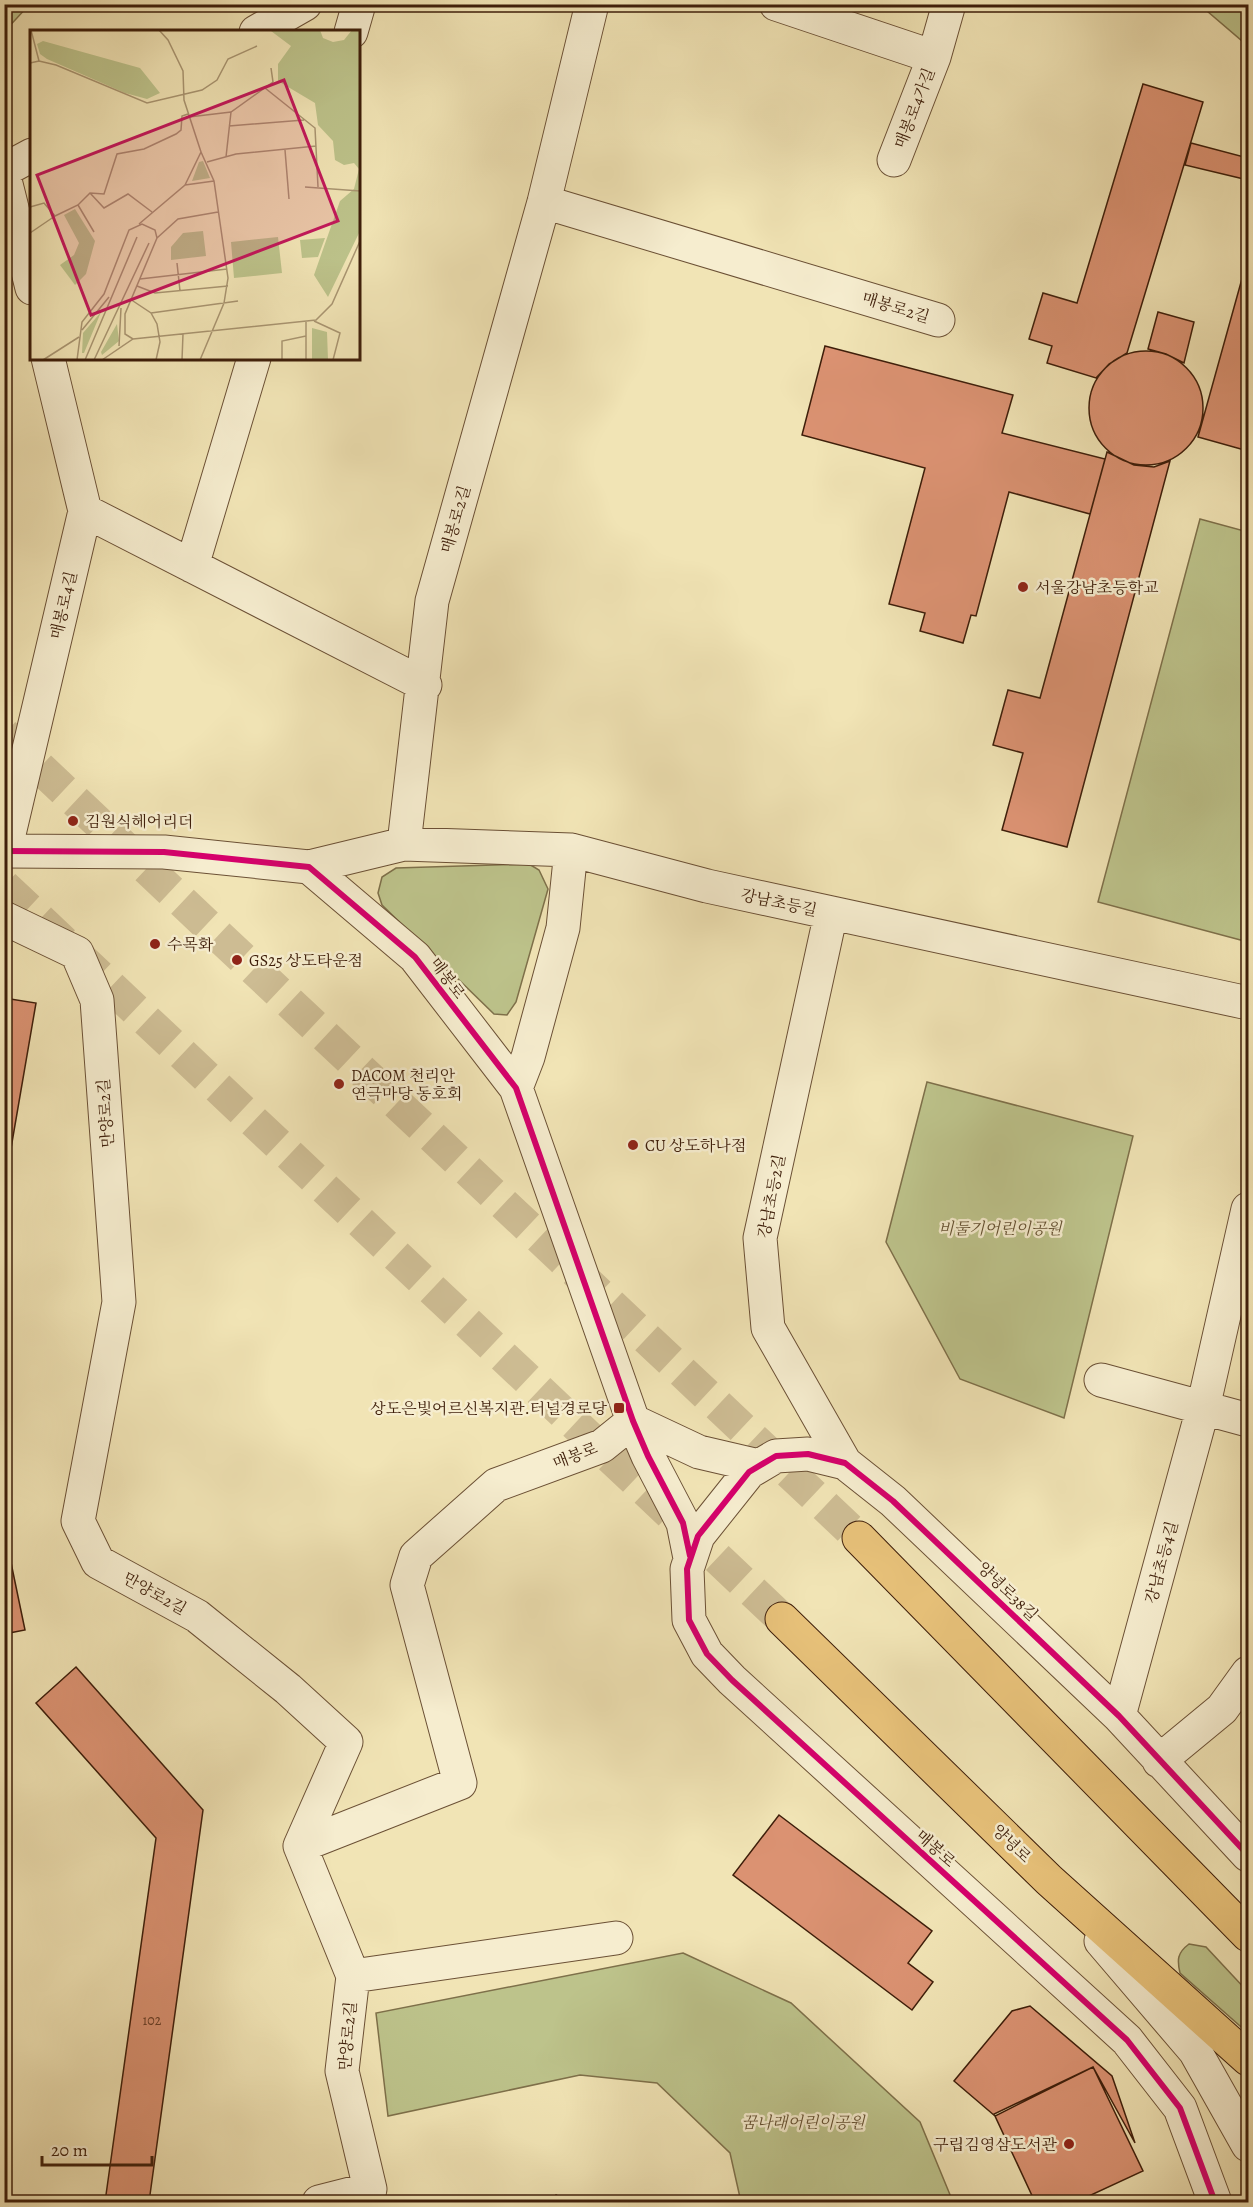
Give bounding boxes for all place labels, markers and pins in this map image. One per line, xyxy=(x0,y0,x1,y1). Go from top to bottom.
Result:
place label: 서울강남초등학교 xyxy=(1035,577,1159,599)
marker: 서울강남초등학교 xyxy=(1016,580,1030,594)
place label: 김원식헤어리더 xyxy=(85,811,193,833)
marker: 김원식헤어리더 xyxy=(66,814,80,828)
place label: 수목화 xyxy=(167,934,214,956)
marker: 수목화 xyxy=(148,937,162,951)
place label: GS25 상도타운점 xyxy=(249,950,363,972)
marker: GS25 상도타운점 xyxy=(230,953,244,967)
place label: DACOM 천리안 연극마당 동호회 xyxy=(351,1065,462,1105)
marker: DACOM 천리안 연극마당 동호회 xyxy=(332,1077,346,1091)
place label: CU 상도하나점 xyxy=(645,1135,746,1157)
marker: CU 상도하나점 xyxy=(626,1138,640,1152)
place label: 상도은빛어르신복지관.터널경로당 xyxy=(370,1398,608,1420)
marker: 상도은빛어르신복지관.터널경로당 xyxy=(612,1401,626,1415)
place label: 구립김영삼도서관 xyxy=(933,2134,1058,2156)
marker: 구립김영삼도서관 xyxy=(1062,2137,1076,2151)

